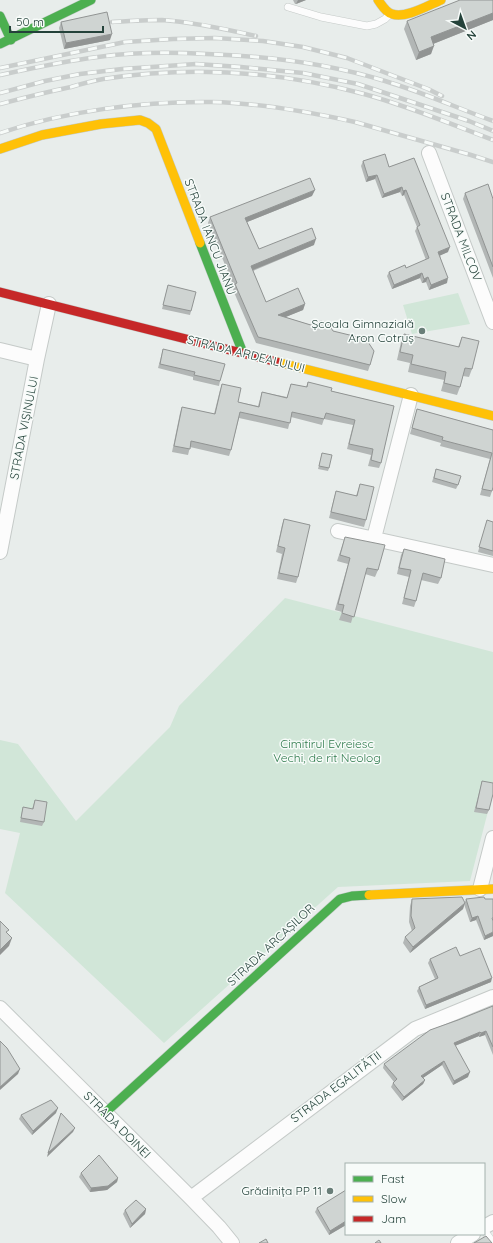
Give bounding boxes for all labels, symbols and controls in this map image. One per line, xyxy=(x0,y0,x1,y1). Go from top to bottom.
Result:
scale bar xyxy=(10,8,103,34)
north arrow xyxy=(445,8,485,48)
text: 50 m xyxy=(16,14,44,29)
text: N xyxy=(464,28,479,43)
street label: STRADA IANCU JIANU xyxy=(181,176,240,297)
street label: STRADA MILCOV xyxy=(438,191,485,283)
place label: Școala Gimnazială Aron Cotruș xyxy=(312,316,414,345)
marker: Școala Gimnazială Aron Cotruș xyxy=(417,326,427,336)
street label: STRADA ARDEALULUI xyxy=(186,332,307,375)
street label: STRADA VIȘINULUI xyxy=(6,375,41,481)
park label: Cimitirul Evreiesc Vechi, de rit Neolog xyxy=(273,736,381,765)
street label: STRADA ARCAȘILOR xyxy=(224,900,317,989)
street label: STRADA EGALITĂȚII xyxy=(287,1048,384,1126)
street label: STRADA DOINEI xyxy=(81,1088,154,1161)
legend xyxy=(345,1163,485,1235)
text: Fast xyxy=(381,1171,405,1186)
place label: Grădinița PP 11 xyxy=(241,1183,322,1198)
marker: Grădinița PP 11 xyxy=(325,1186,335,1196)
text: Slow xyxy=(381,1191,407,1206)
text: Jam xyxy=(381,1211,406,1226)

